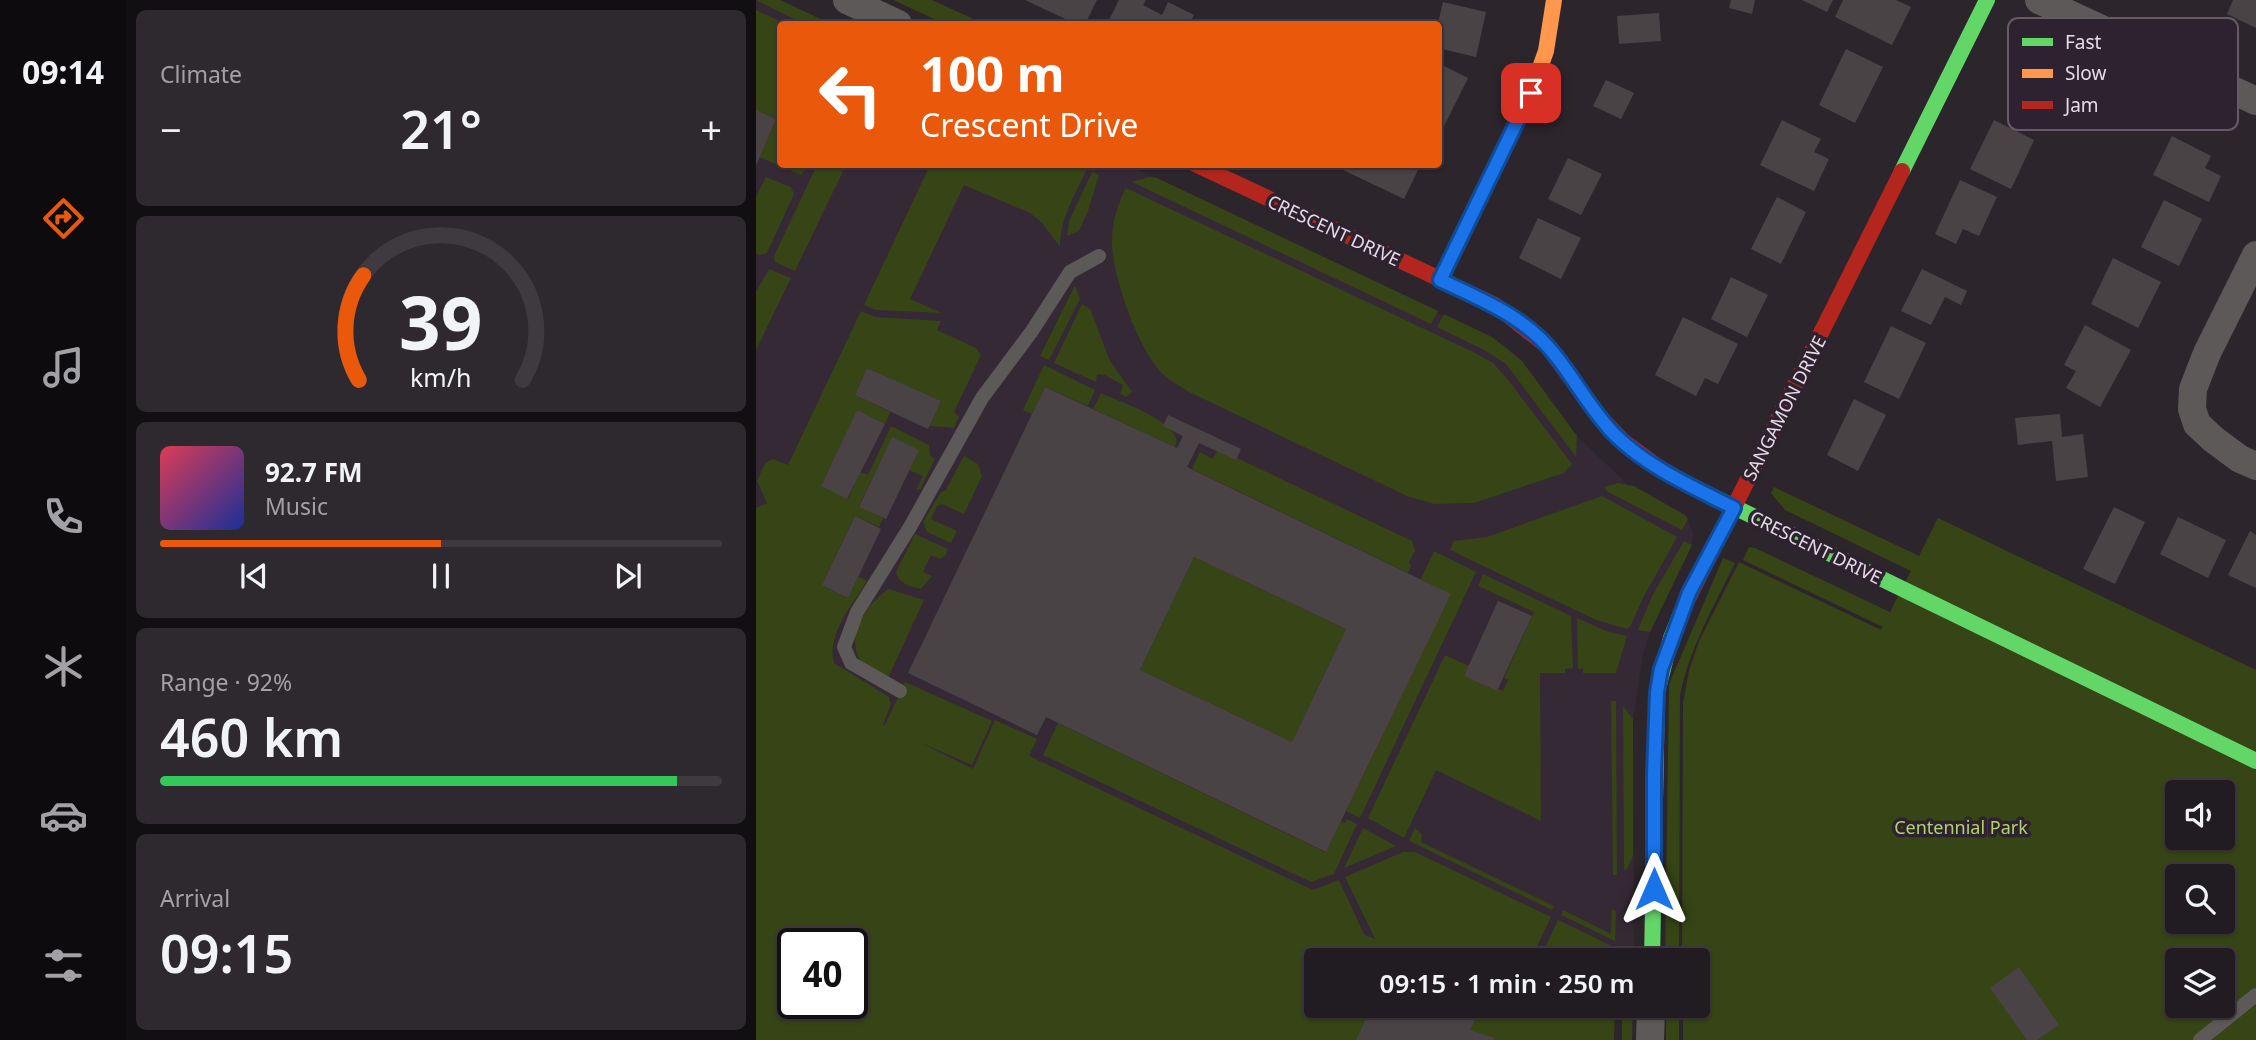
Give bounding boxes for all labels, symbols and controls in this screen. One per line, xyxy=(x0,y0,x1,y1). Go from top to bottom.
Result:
legend xyxy=(2008,18,2238,130)
text: Fast xyxy=(2065,29,2102,55)
text: 100 m xyxy=(920,40,1065,106)
icon: left xyxy=(805,49,896,140)
text: 09:14 xyxy=(22,50,104,93)
text: Climate xyxy=(160,58,242,90)
text: Slow xyxy=(2065,60,2106,86)
pin xyxy=(1501,63,1561,123)
icon: arrive xyxy=(1512,74,1550,112)
text: Jam xyxy=(2063,92,2099,118)
text: 21° xyxy=(400,93,482,164)
text: − xyxy=(160,103,182,155)
text: + xyxy=(700,103,722,155)
text: Crescent Drive xyxy=(920,103,1138,146)
street label: CRESCENT DRIVE xyxy=(1264,189,1404,271)
icon: directions xyxy=(39,194,88,243)
text: 39 xyxy=(399,272,483,371)
street label: SANGAMON DRIVE xyxy=(1737,331,1831,485)
icon: music xyxy=(39,343,88,392)
text: km/h xyxy=(410,360,472,394)
text: 92.7 FM xyxy=(265,454,362,490)
text: Music xyxy=(265,490,328,522)
icon: phone xyxy=(39,492,88,541)
street label: CRESCENT DRIVE xyxy=(1746,505,1886,589)
icon: previous xyxy=(235,557,273,595)
icon: pause xyxy=(422,557,460,595)
icon: next xyxy=(609,557,647,595)
icon: climate xyxy=(39,642,88,691)
text: Range · 92% xyxy=(160,666,292,698)
text: 460 km xyxy=(160,701,343,772)
map controls xyxy=(2165,780,2235,1018)
button: sound xyxy=(2165,780,2235,850)
icon: car xyxy=(39,791,88,840)
park label: Centennial Park xyxy=(1894,815,2028,839)
position arrow xyxy=(1617,852,1691,926)
button: search xyxy=(2165,864,2235,934)
text: Arrival xyxy=(160,882,230,914)
text: 09:15 xyxy=(160,917,293,988)
speed limit sign: 40 xyxy=(777,928,868,1019)
icon: filters xyxy=(39,941,88,990)
button: layers xyxy=(2165,948,2235,1018)
text: 09:15 · 1 min · 250 m xyxy=(1380,965,1634,1001)

